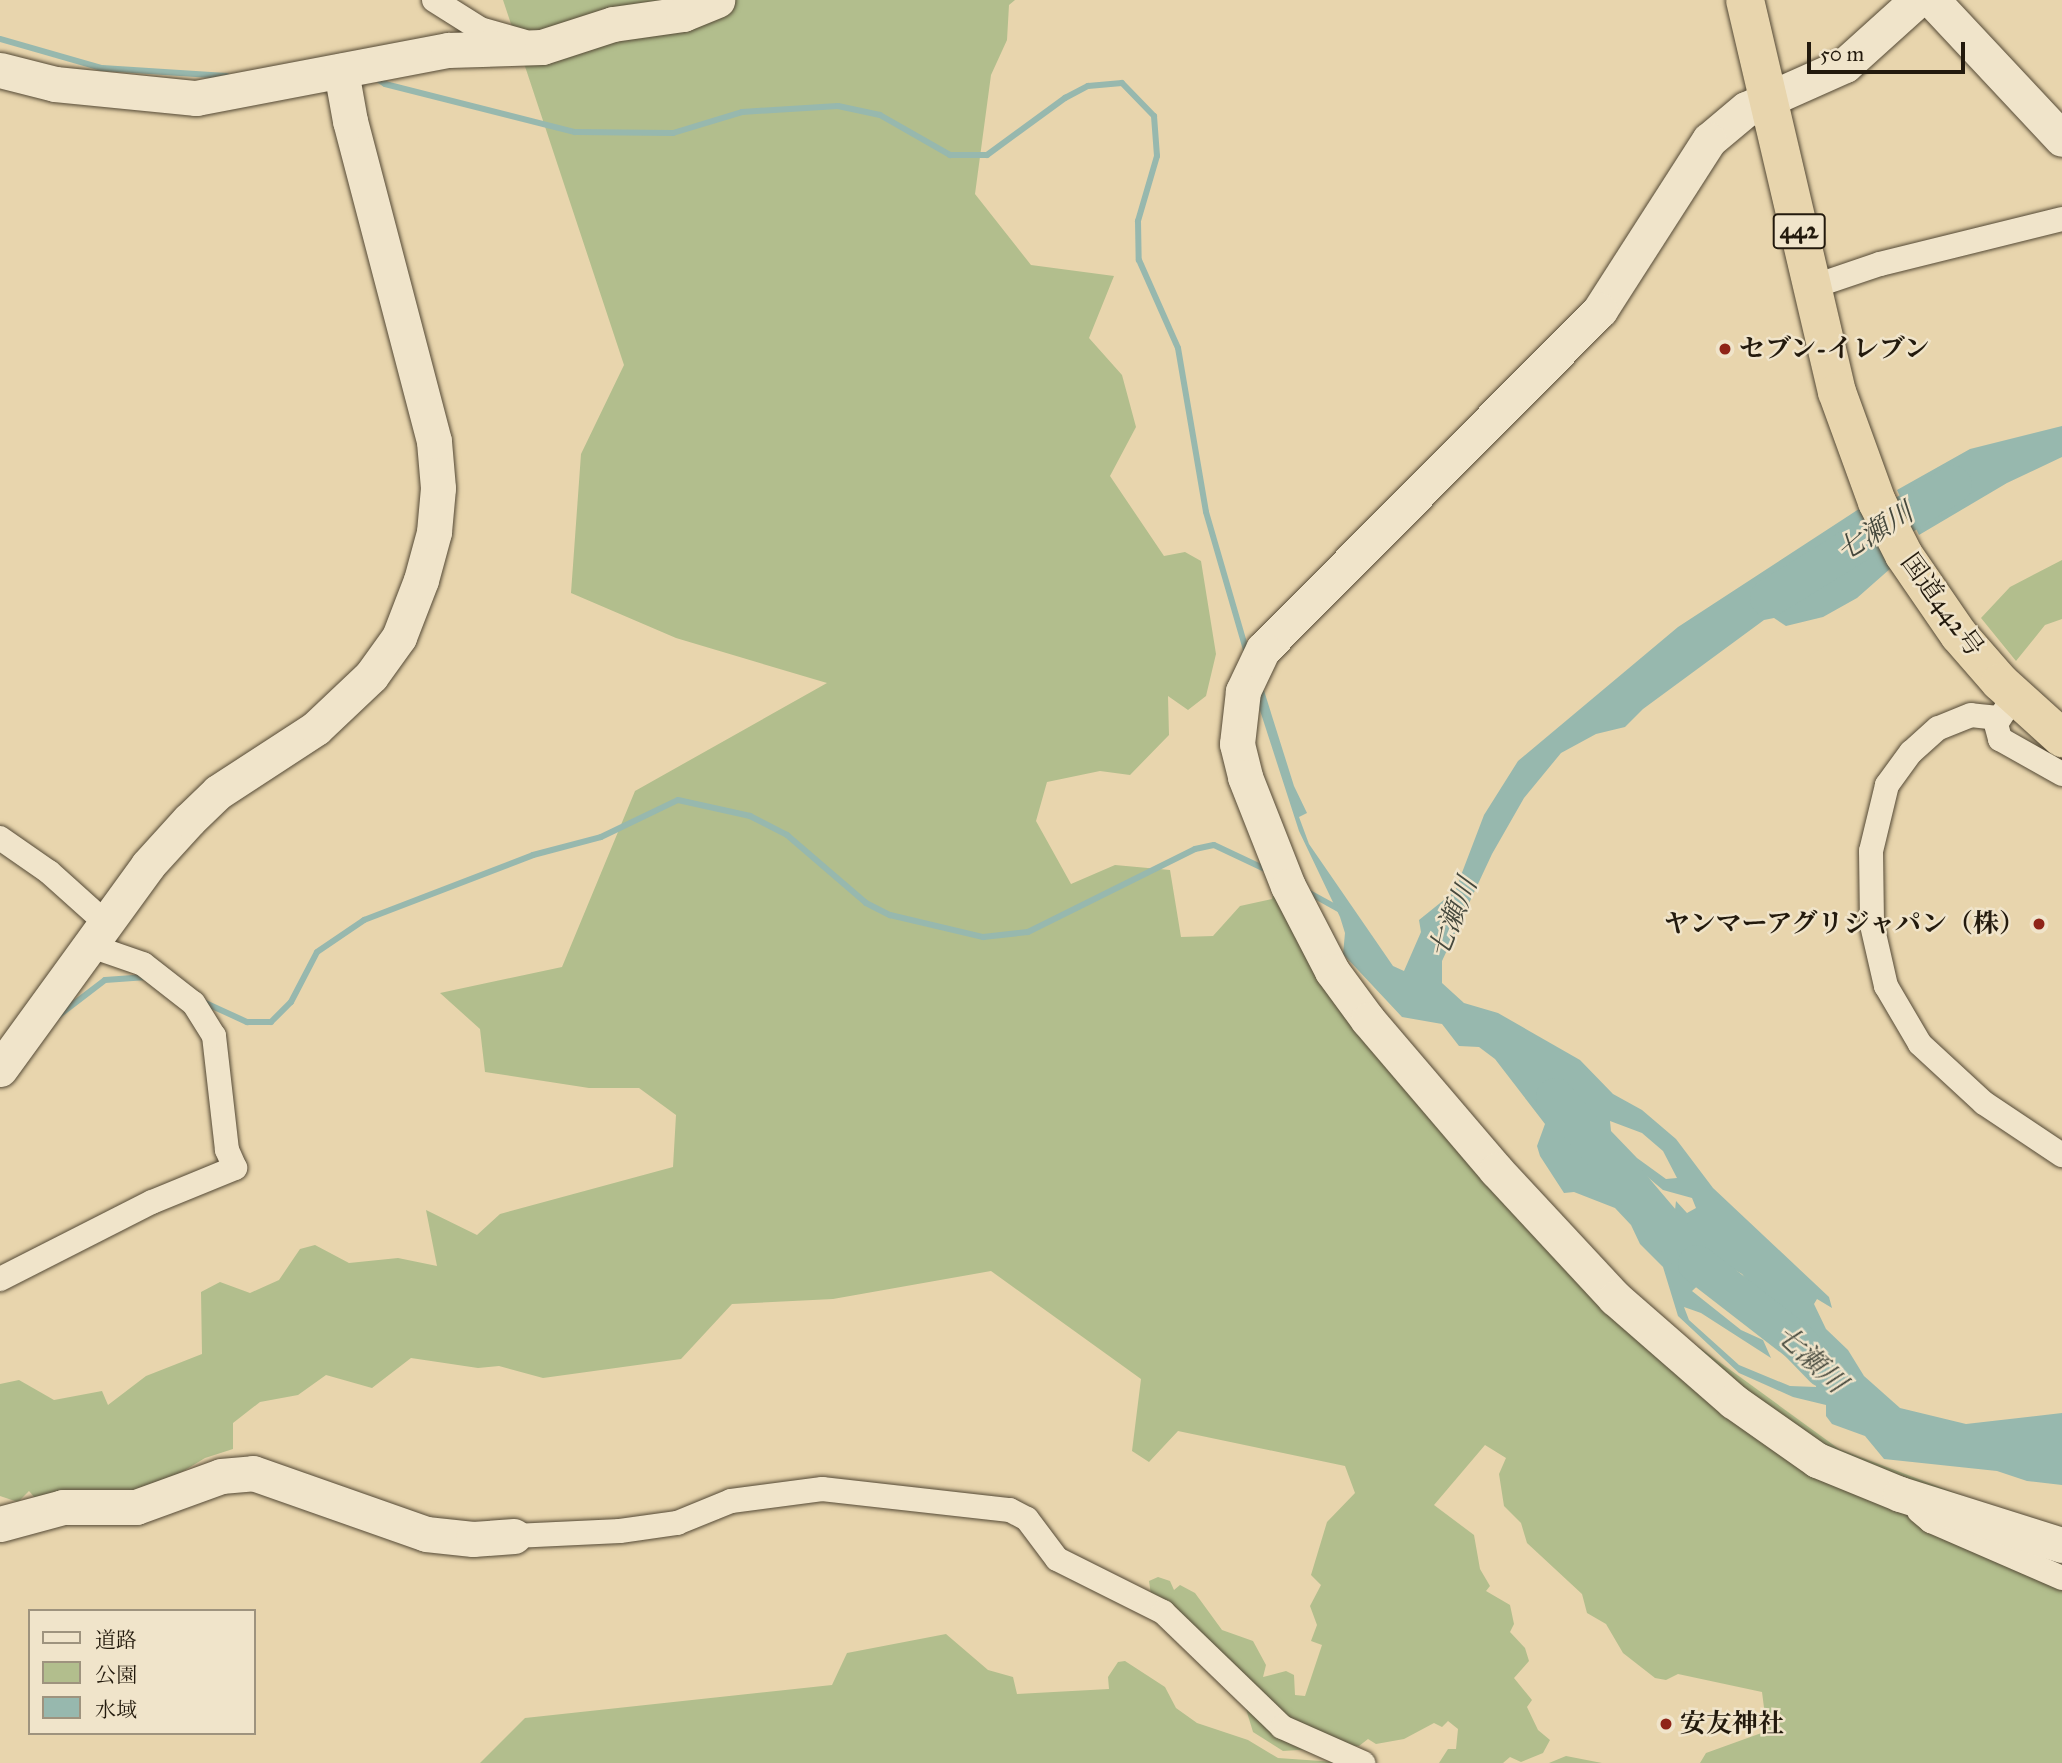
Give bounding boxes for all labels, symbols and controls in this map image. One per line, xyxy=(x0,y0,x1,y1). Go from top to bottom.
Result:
scale bar xyxy=(1810,28,1968,72)
text: 50 m xyxy=(1820,41,1864,67)
road number: 442 xyxy=(1771,210,1827,252)
place label: セブン-イレブン xyxy=(1739,333,1932,365)
marker: セブン-イレブン xyxy=(1717,341,1733,357)
water label: 七瀬川 xyxy=(1830,495,1920,569)
street label: 国道442号 xyxy=(1894,547,1990,663)
water label: 七瀬川 xyxy=(1422,873,1484,963)
place label: ヤンマーアグリジャパン（株） xyxy=(1661,908,2025,940)
marker: ヤンマーアグリジャパン（株） xyxy=(2031,916,2047,932)
water label: 七瀬川 xyxy=(1769,1318,1853,1400)
legend xyxy=(28,1609,256,1735)
text: 道路 xyxy=(95,1627,137,1653)
text: 公園 xyxy=(95,1662,137,1688)
text: 水域 xyxy=(95,1697,137,1723)
place label: 安友神社 xyxy=(1680,1708,1784,1740)
marker: 安友神社 xyxy=(1658,1716,1674,1732)

